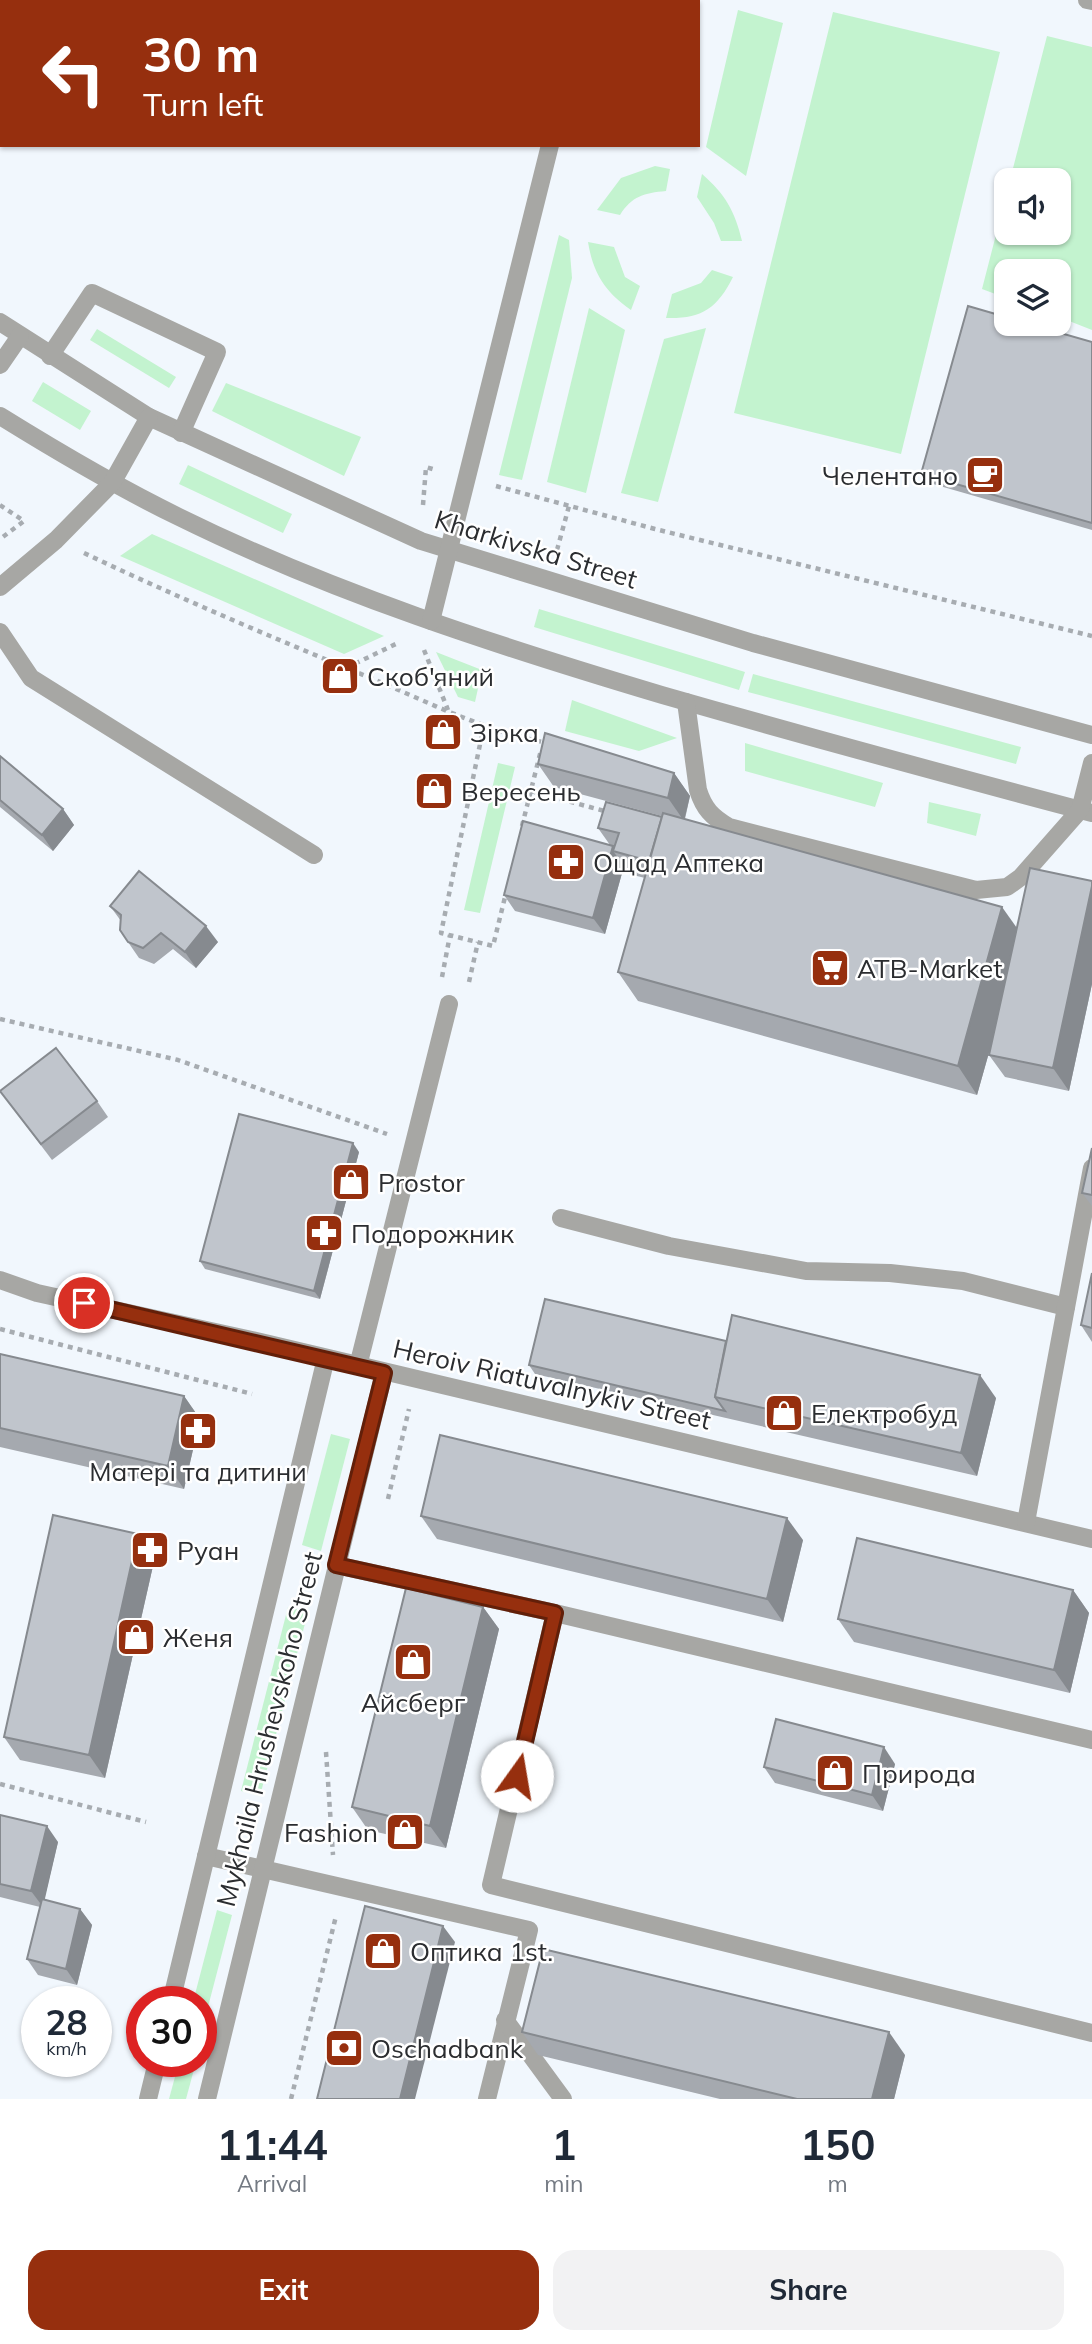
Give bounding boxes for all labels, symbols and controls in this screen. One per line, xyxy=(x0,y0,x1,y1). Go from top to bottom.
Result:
text: 30 m xyxy=(143,23,259,84)
icon: left xyxy=(28,28,119,119)
text: Turn left xyxy=(143,84,263,124)
map controls xyxy=(994,168,1071,336)
button: sound xyxy=(994,168,1071,245)
button: layers xyxy=(994,259,1071,336)
cafe icon: Челентано xyxy=(964,454,1006,496)
place label: Челентано xyxy=(822,459,958,492)
street label: Kharkivska Street xyxy=(431,502,641,596)
shop icon: Скоб'яний xyxy=(319,655,361,697)
place label: Скоб'яний xyxy=(367,660,494,693)
shop icon: Зiрка xyxy=(422,711,464,753)
place label: Зiрка xyxy=(470,716,539,749)
shop icon: Вересень xyxy=(413,770,455,812)
place label: Вересень xyxy=(461,775,581,808)
pharmacy icon: Ощад Аптека xyxy=(545,841,587,883)
place label: Ощад Аптека xyxy=(593,846,764,879)
supermarket icon: ATB-Market xyxy=(809,947,851,989)
place label: ATB-Market xyxy=(857,952,1002,985)
shop icon: Prostor xyxy=(330,1161,372,1203)
place label: Prostor xyxy=(378,1166,465,1199)
pharmacy icon: Подорожник xyxy=(303,1212,345,1254)
place label: Подорожник xyxy=(351,1217,514,1250)
pin xyxy=(54,1273,114,1333)
icon: arrive xyxy=(65,1284,103,1322)
street label: Heroiv Riatuvalnykiv Street xyxy=(390,1331,714,1437)
shop icon: Електробуд xyxy=(763,1392,805,1434)
place label: Електробуд xyxy=(811,1397,957,1430)
pharmacy icon: Матері та дитини xyxy=(177,1410,219,1452)
place label: Матері та дитини xyxy=(89,1455,307,1488)
pharmacy icon: Руан xyxy=(129,1529,171,1571)
place label: Руан xyxy=(177,1534,239,1567)
street label: Mykhaila Hrushevskoho Street xyxy=(209,1548,329,1910)
shop icon: Женя xyxy=(115,1616,157,1658)
place label: Женя xyxy=(163,1621,233,1654)
shop icon: Айсберг xyxy=(392,1641,434,1683)
place label: Айсберг xyxy=(361,1686,466,1719)
position arrow xyxy=(480,1739,554,1813)
shop icon: Природа xyxy=(814,1752,856,1794)
place label: Природа xyxy=(862,1757,976,1790)
shop icon: Fashion xyxy=(384,1811,426,1853)
place label: Fashion xyxy=(284,1816,378,1849)
shop icon: Оптика 1st. xyxy=(362,1930,404,1972)
place label: Оптика 1st. xyxy=(410,1935,553,1968)
speed limit sign: 30 xyxy=(126,1986,217,2077)
text: 28 xyxy=(45,2000,88,2044)
bank icon: Oschadbank xyxy=(323,2027,365,2069)
place label: Oschadbank xyxy=(371,2032,524,2065)
text: km/h xyxy=(46,2037,87,2060)
text: 11:44 xyxy=(217,2118,328,2171)
text: 1 xyxy=(551,2118,576,2171)
text: 150 xyxy=(800,2118,875,2171)
text: Arrival xyxy=(237,2169,307,2198)
text: min xyxy=(544,2169,583,2198)
text: m xyxy=(828,2169,848,2198)
button: Exit xyxy=(28,2250,539,2330)
button: Share xyxy=(553,2250,1064,2330)

